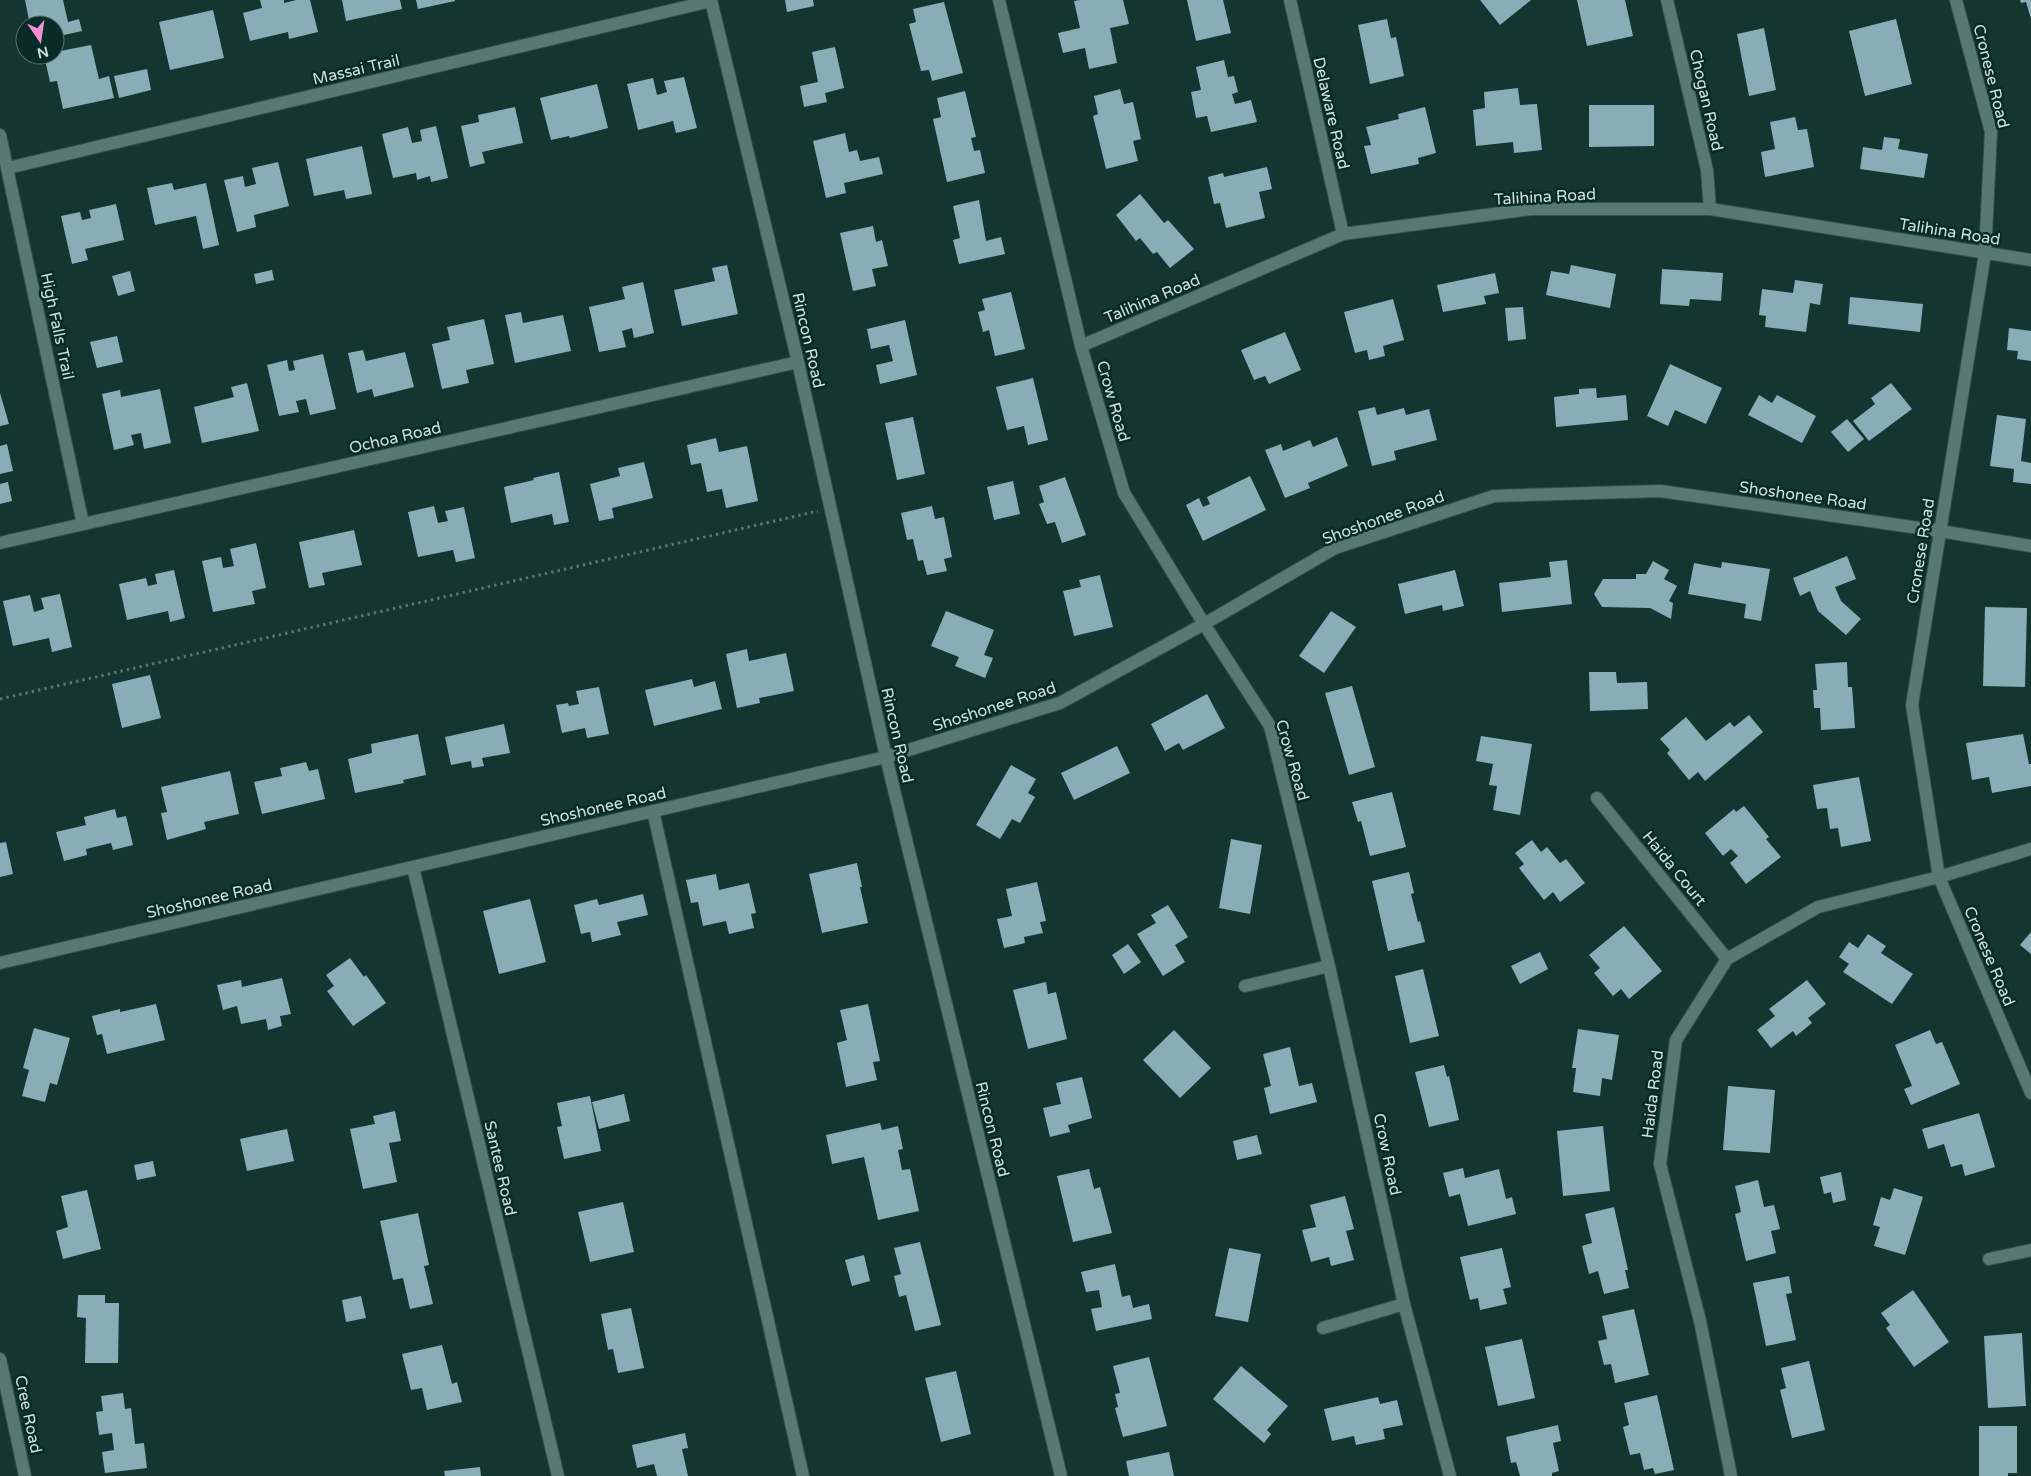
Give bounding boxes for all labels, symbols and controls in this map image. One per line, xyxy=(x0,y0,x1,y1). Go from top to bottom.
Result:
north arrow xyxy=(15,15,65,65)
street label: Cronese Road xyxy=(1968,22,2014,130)
text: N xyxy=(35,43,50,62)
street label: Chogan Road xyxy=(1685,47,1727,153)
street label: Massai Trail xyxy=(311,50,402,90)
street label: Delaware Road xyxy=(1308,55,1354,171)
street label: Talihina Road xyxy=(1493,184,1597,210)
street label: Talihina Road xyxy=(1898,214,2002,250)
street label: Talihina Road xyxy=(1101,270,1203,328)
street label: High Falls Trail xyxy=(36,271,78,382)
street label: Rincon Road xyxy=(787,291,829,390)
street label: Crow Road xyxy=(1092,358,1134,444)
street label: Ochoa Road xyxy=(347,418,443,458)
street label: Shoshonee Road xyxy=(1738,477,1868,515)
street label: Shoshonee Road xyxy=(1320,487,1447,549)
street label: Cronese Road xyxy=(1903,497,1939,605)
street label: Shoshonee Road xyxy=(930,678,1059,736)
street label: Rincon Road xyxy=(876,686,918,785)
street label: Crow Road xyxy=(1271,717,1313,803)
street label: Shoshonee Road xyxy=(538,783,668,831)
street label: Haida Court xyxy=(1638,827,1711,910)
street label: Shoshonee Road xyxy=(144,875,274,923)
street label: Cronese Road xyxy=(1959,903,2019,1009)
street label: Haida Road xyxy=(1638,1049,1668,1139)
street label: Rincon Road xyxy=(971,1080,1014,1179)
street label: Crow Road xyxy=(1369,1111,1405,1197)
street label: Santee Road xyxy=(479,1119,521,1218)
street label: Cree Road xyxy=(10,1373,46,1455)

